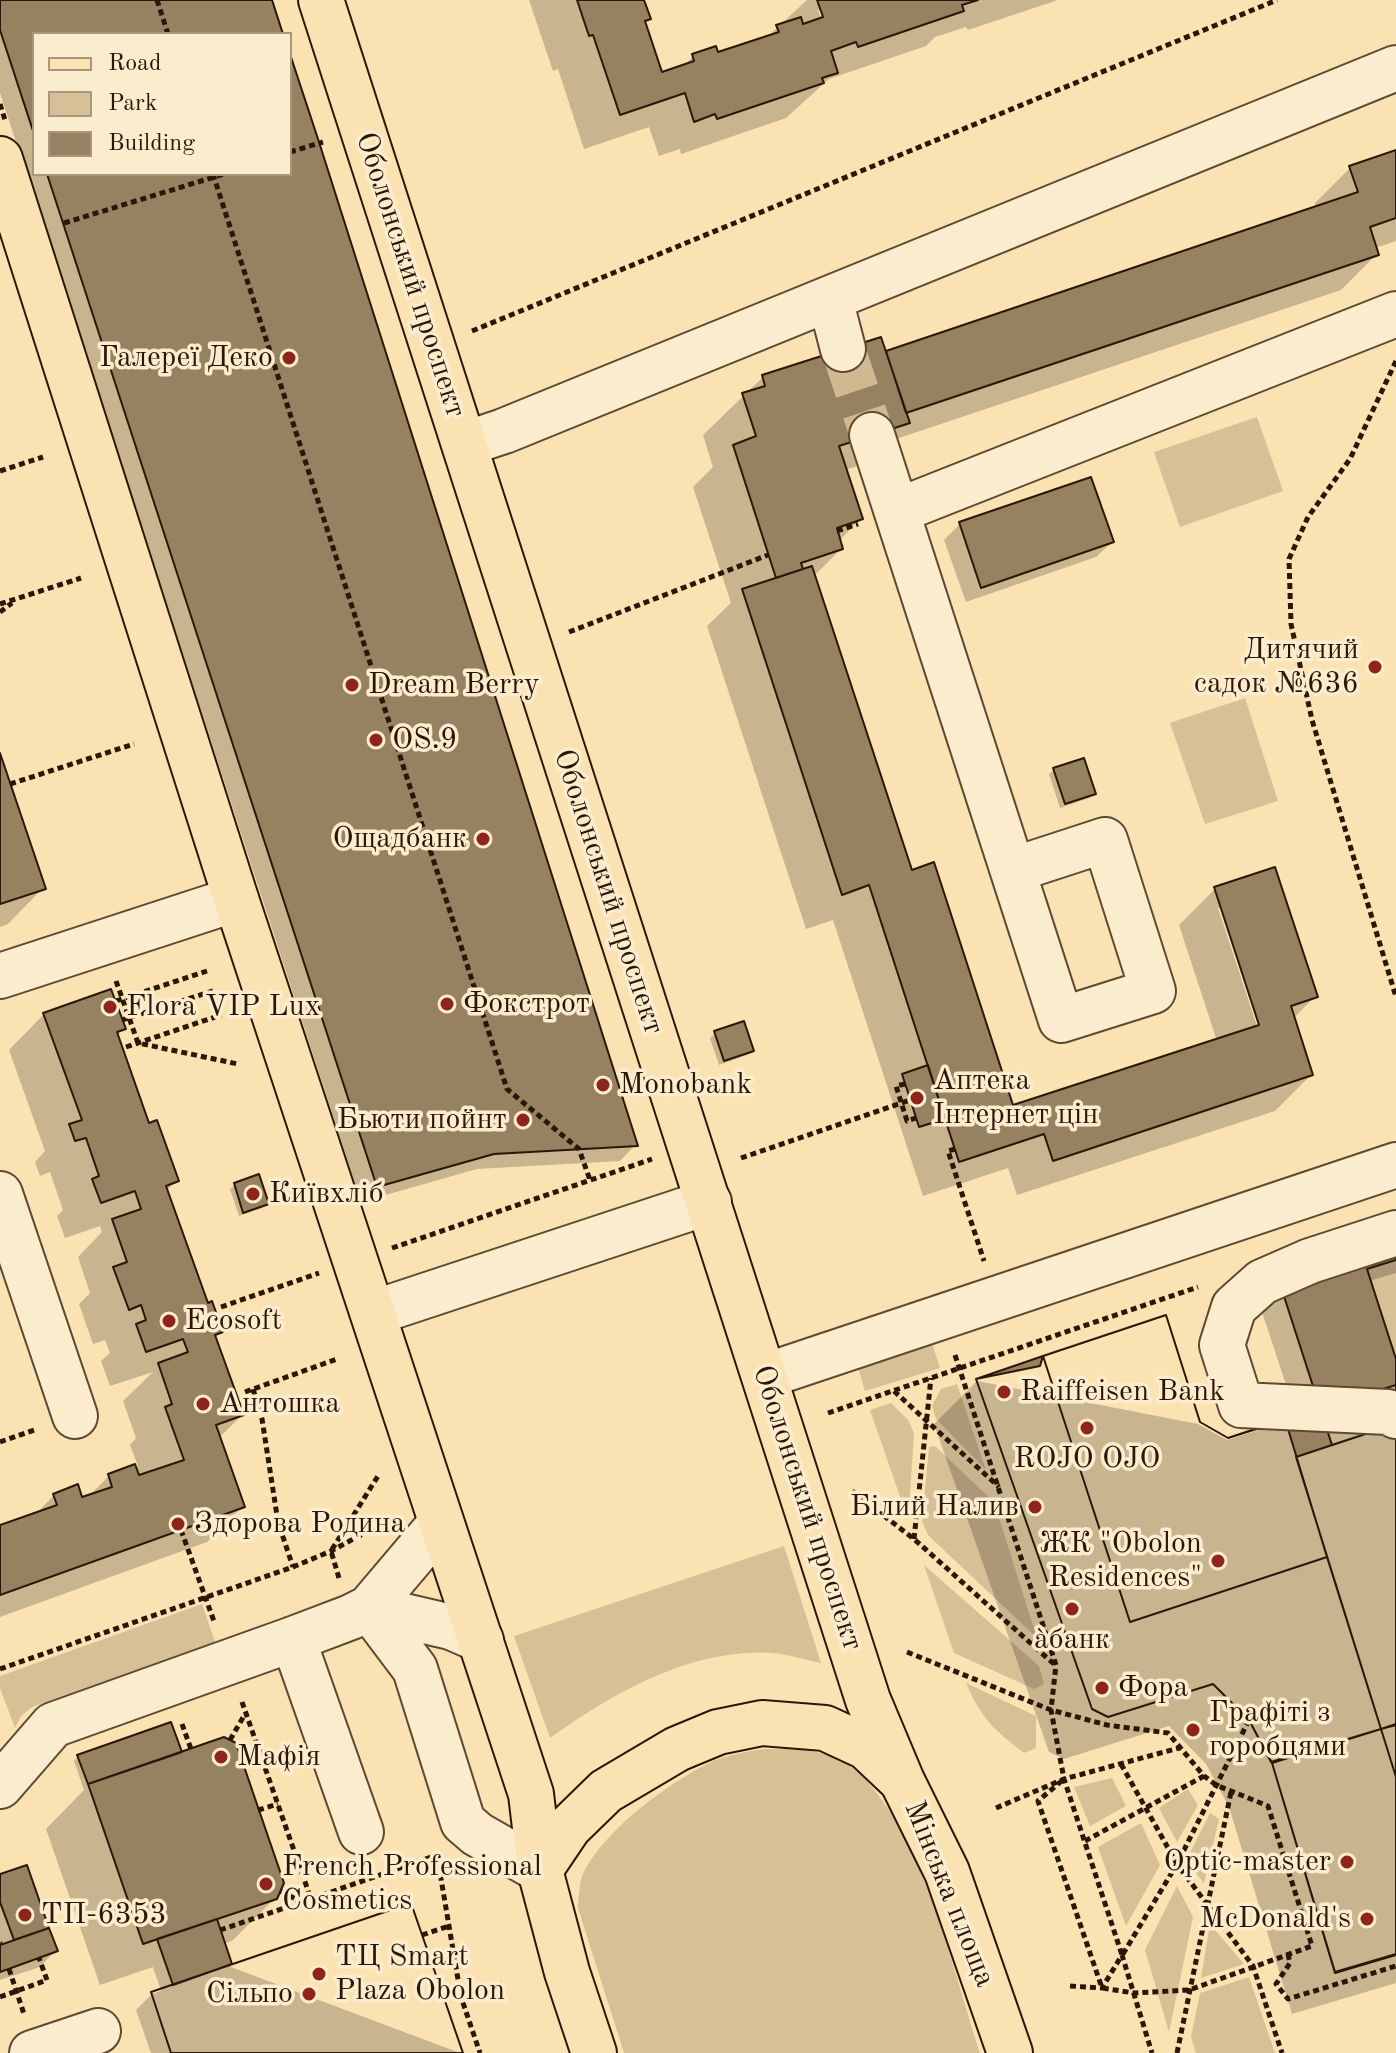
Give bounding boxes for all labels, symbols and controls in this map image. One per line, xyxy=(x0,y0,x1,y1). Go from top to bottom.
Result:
legend xyxy=(32,32,292,176)
text: Road xyxy=(108,52,161,76)
text: Park xyxy=(108,92,157,116)
street label: Оболонський проспект xyxy=(347,128,473,422)
text: Building xyxy=(108,132,195,156)
place label: Галереї Деко xyxy=(99,340,273,376)
marker: Галереї Деко xyxy=(280,349,298,367)
place label: Дитячий садок №636 xyxy=(1194,632,1359,702)
marker: Дитячий садок №636 xyxy=(1366,658,1384,676)
place label: Dream Berry xyxy=(368,667,540,703)
marker: Dream Berry xyxy=(343,676,361,694)
place label: OS.9 xyxy=(392,722,457,758)
marker: OS.9 xyxy=(367,731,385,749)
street label: Оболонський проспект xyxy=(545,745,671,1039)
place label: Ощадбанк xyxy=(332,821,467,857)
marker: Ощадбанк xyxy=(474,830,492,848)
place label: Фокстрот xyxy=(463,986,590,1022)
place label: Flora VIP Lux xyxy=(126,989,320,1025)
marker: Фокстрот xyxy=(438,995,456,1013)
marker: Flora VIP Lux xyxy=(101,998,119,1016)
place label: Аптека Інтернет цін xyxy=(933,1063,1099,1134)
place label: Monobank xyxy=(619,1067,752,1103)
marker: Monobank xyxy=(594,1076,612,1094)
marker: Аптека Інтернет цін xyxy=(908,1089,926,1107)
place label: Бьюти пойнт xyxy=(337,1102,507,1138)
marker: Бьюти пойнт xyxy=(514,1111,532,1129)
place label: Київхліб xyxy=(269,1176,384,1212)
marker: Київхліб xyxy=(244,1185,262,1203)
place label: Ecosoft xyxy=(185,1303,282,1339)
marker: Ecosoft xyxy=(160,1312,178,1330)
street label: Оболонський проспект xyxy=(744,1361,870,1655)
place label: Raiffeisen Bank xyxy=(1020,1374,1225,1410)
marker: Raiffeisen Bank xyxy=(995,1383,1013,1401)
place label: Антошка xyxy=(219,1386,340,1422)
marker: Антошка xyxy=(194,1395,212,1413)
marker: ROJO OJO xyxy=(1078,1419,1096,1437)
place label: ROJO OJO xyxy=(1014,1441,1160,1477)
place label: Білий Налив xyxy=(850,1489,1019,1525)
marker: Білий Налив xyxy=(1026,1498,1044,1516)
place label: Здорова Родина xyxy=(194,1506,405,1542)
marker: Здорова Родина xyxy=(169,1515,187,1533)
place label: ЖК "Obolon Residences" xyxy=(1039,1526,1202,1596)
marker: ЖК "Obolon Residences" xyxy=(1209,1552,1227,1570)
marker: а̀банк xyxy=(1063,1600,1081,1618)
place label: а̀банк xyxy=(1034,1622,1110,1658)
place label: Фора xyxy=(1118,1670,1188,1706)
marker: Фора xyxy=(1093,1679,1111,1697)
place label: Графіті з горобцями xyxy=(1209,1695,1346,1766)
marker: Графіті з горобцями xyxy=(1184,1721,1202,1739)
place label: Мафія xyxy=(237,1739,321,1775)
marker: Мафія xyxy=(212,1748,230,1766)
street label: Мінська площа xyxy=(895,1796,1003,1992)
place label: Optic-master xyxy=(1163,1844,1331,1880)
place label: French Professional Cosmetics xyxy=(282,1849,542,1920)
marker: Optic-master xyxy=(1338,1853,1356,1871)
marker: French Professional Cosmetics xyxy=(257,1875,275,1893)
place label: ТП-6353 xyxy=(41,1897,167,1933)
place label: McDonald's xyxy=(1200,1901,1351,1937)
marker: ТП-6353 xyxy=(16,1906,34,1924)
marker: McDonald's xyxy=(1358,1910,1376,1928)
place label: ТЦ Smart Plaza Obolon xyxy=(335,1939,505,2010)
marker: ТЦ Smart Plaza Obolon xyxy=(310,1965,328,1983)
place label: Сільпо xyxy=(206,1976,293,2012)
marker: Сільпо xyxy=(300,1985,318,2003)

